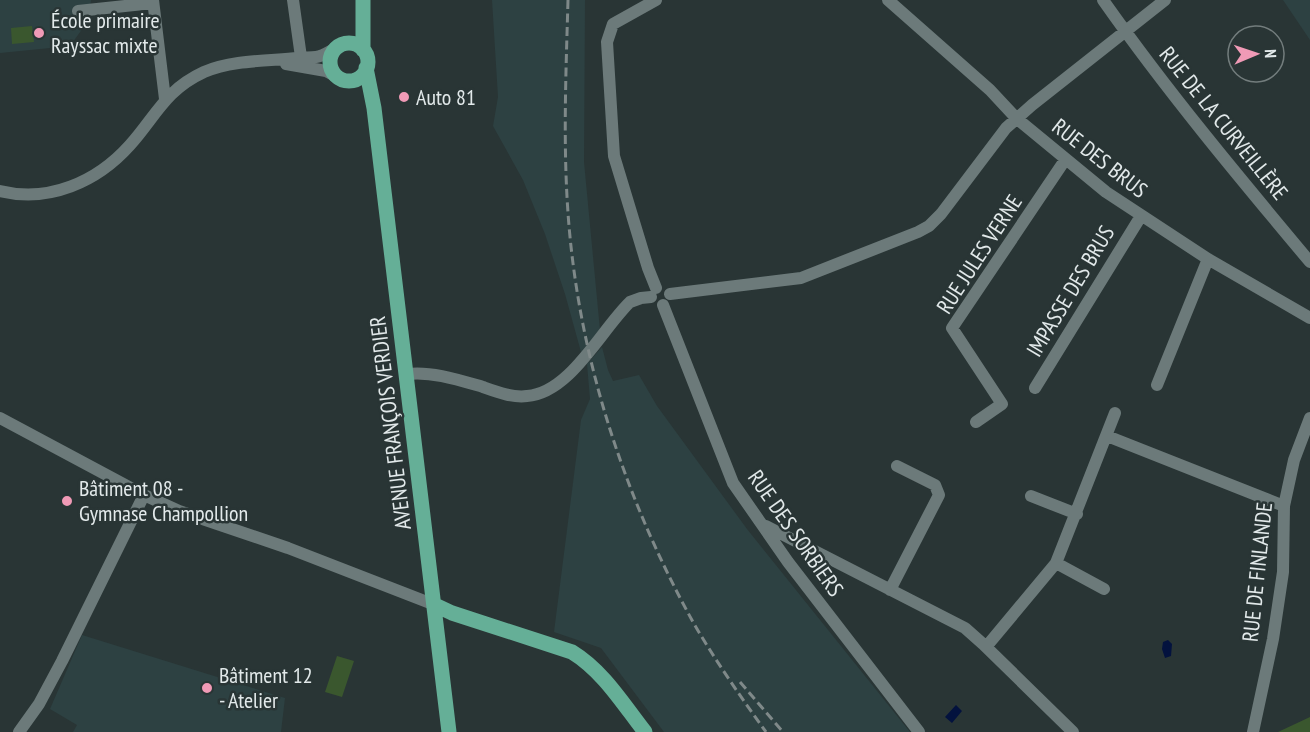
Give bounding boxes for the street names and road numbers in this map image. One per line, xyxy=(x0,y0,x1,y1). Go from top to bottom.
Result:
street label: RUE DE LA CURVEILLÈRE xyxy=(1154,41,1294,205)
street label: RUE DES BRUS xyxy=(1047,112,1153,204)
street label: RUE JULES VERNE xyxy=(930,189,1028,319)
street label: IMPASSE DES BRUS xyxy=(1020,220,1120,362)
street label: AVENUE FRANÇOIS VERDIER xyxy=(363,315,417,531)
street label: RUE DES SORBIERS xyxy=(742,464,850,602)
street label: RUE DE FINLANDE xyxy=(1236,501,1278,643)

